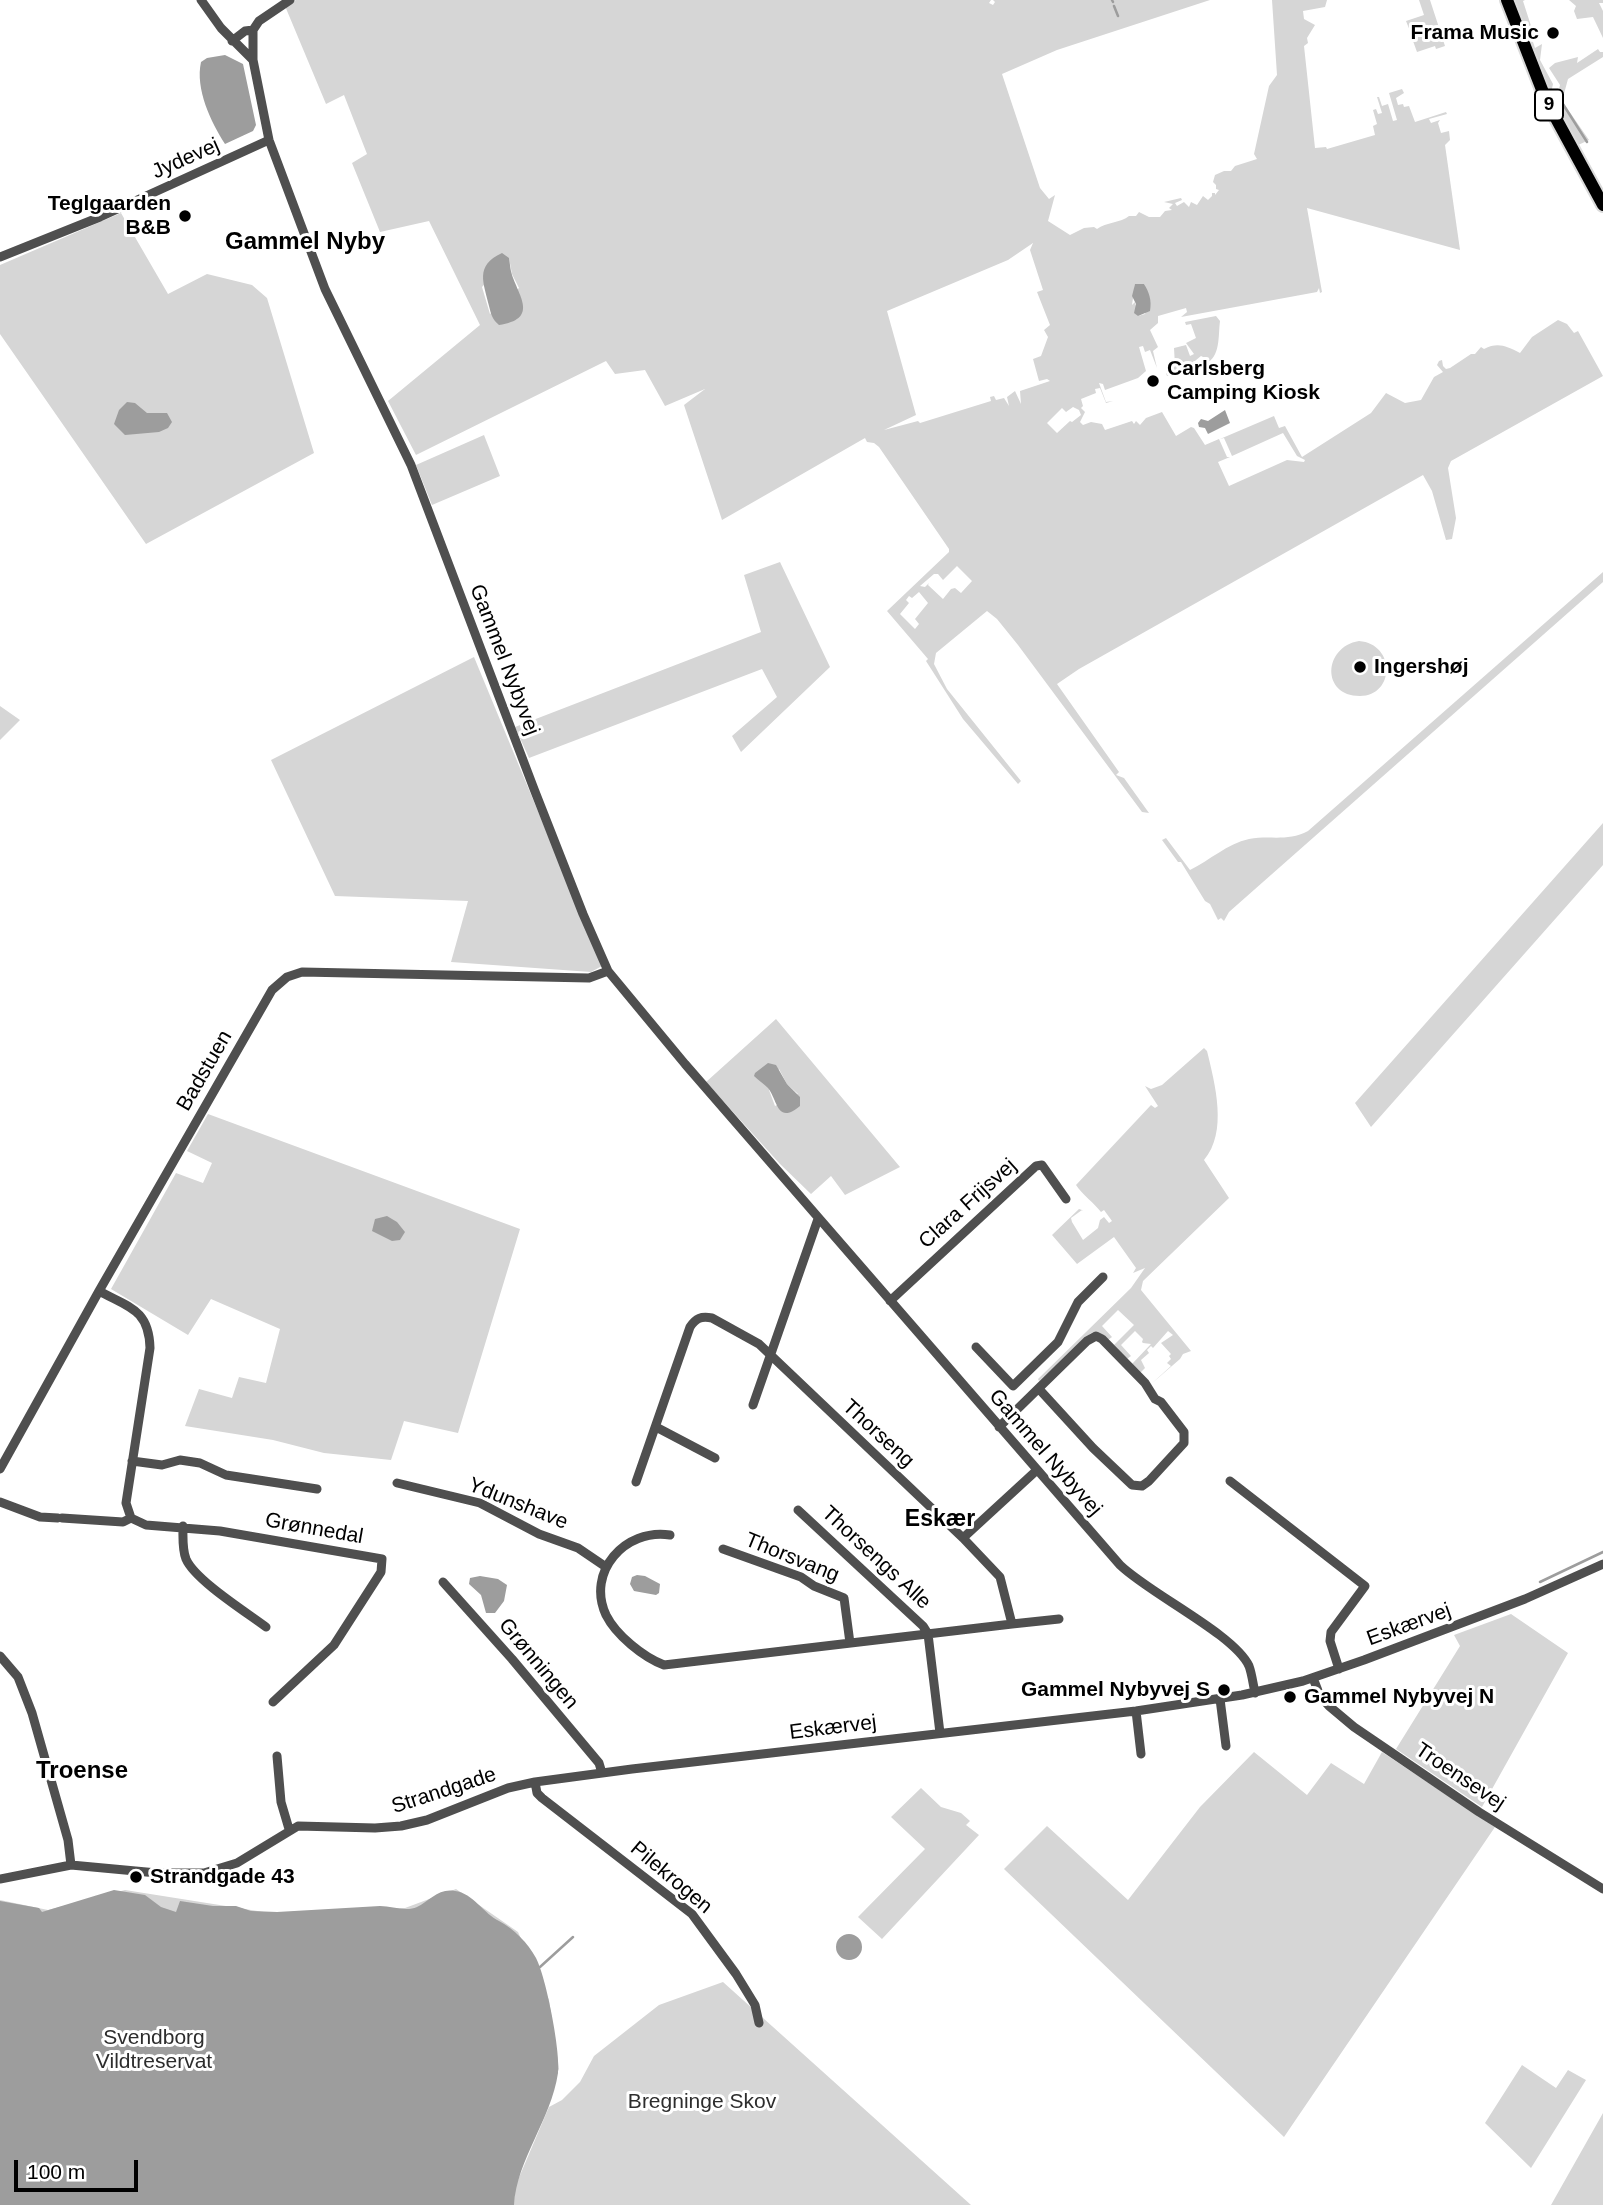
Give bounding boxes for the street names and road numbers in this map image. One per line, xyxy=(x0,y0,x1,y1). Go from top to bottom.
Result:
road number: 9 xyxy=(1535,90,1563,120)
street label: Jydevej xyxy=(148,133,224,185)
street label: Gammel Nybyvej xyxy=(464,581,544,739)
street label: Badstuen xyxy=(172,1026,238,1116)
street label: Clara Frijsvej xyxy=(914,1154,1022,1254)
street label: Gammel Nybyvej xyxy=(983,1384,1107,1522)
street label: Thorseng xyxy=(837,1395,919,1473)
street label: Ydunshave xyxy=(465,1473,571,1535)
street label: Thorsengs Alle xyxy=(816,1501,936,1615)
street label: Grønnedal xyxy=(263,1508,365,1550)
street label: Thorsvang xyxy=(741,1528,843,1588)
street label: Eskærvej xyxy=(1364,1598,1454,1652)
street label: Grønningen xyxy=(493,1613,583,1715)
street label: Eskærvej xyxy=(788,1710,878,1746)
street label: Troensevej xyxy=(1410,1738,1510,1816)
street label: Strandgade xyxy=(388,1762,500,1820)
street label: Pilekrogen xyxy=(625,1836,717,1920)

